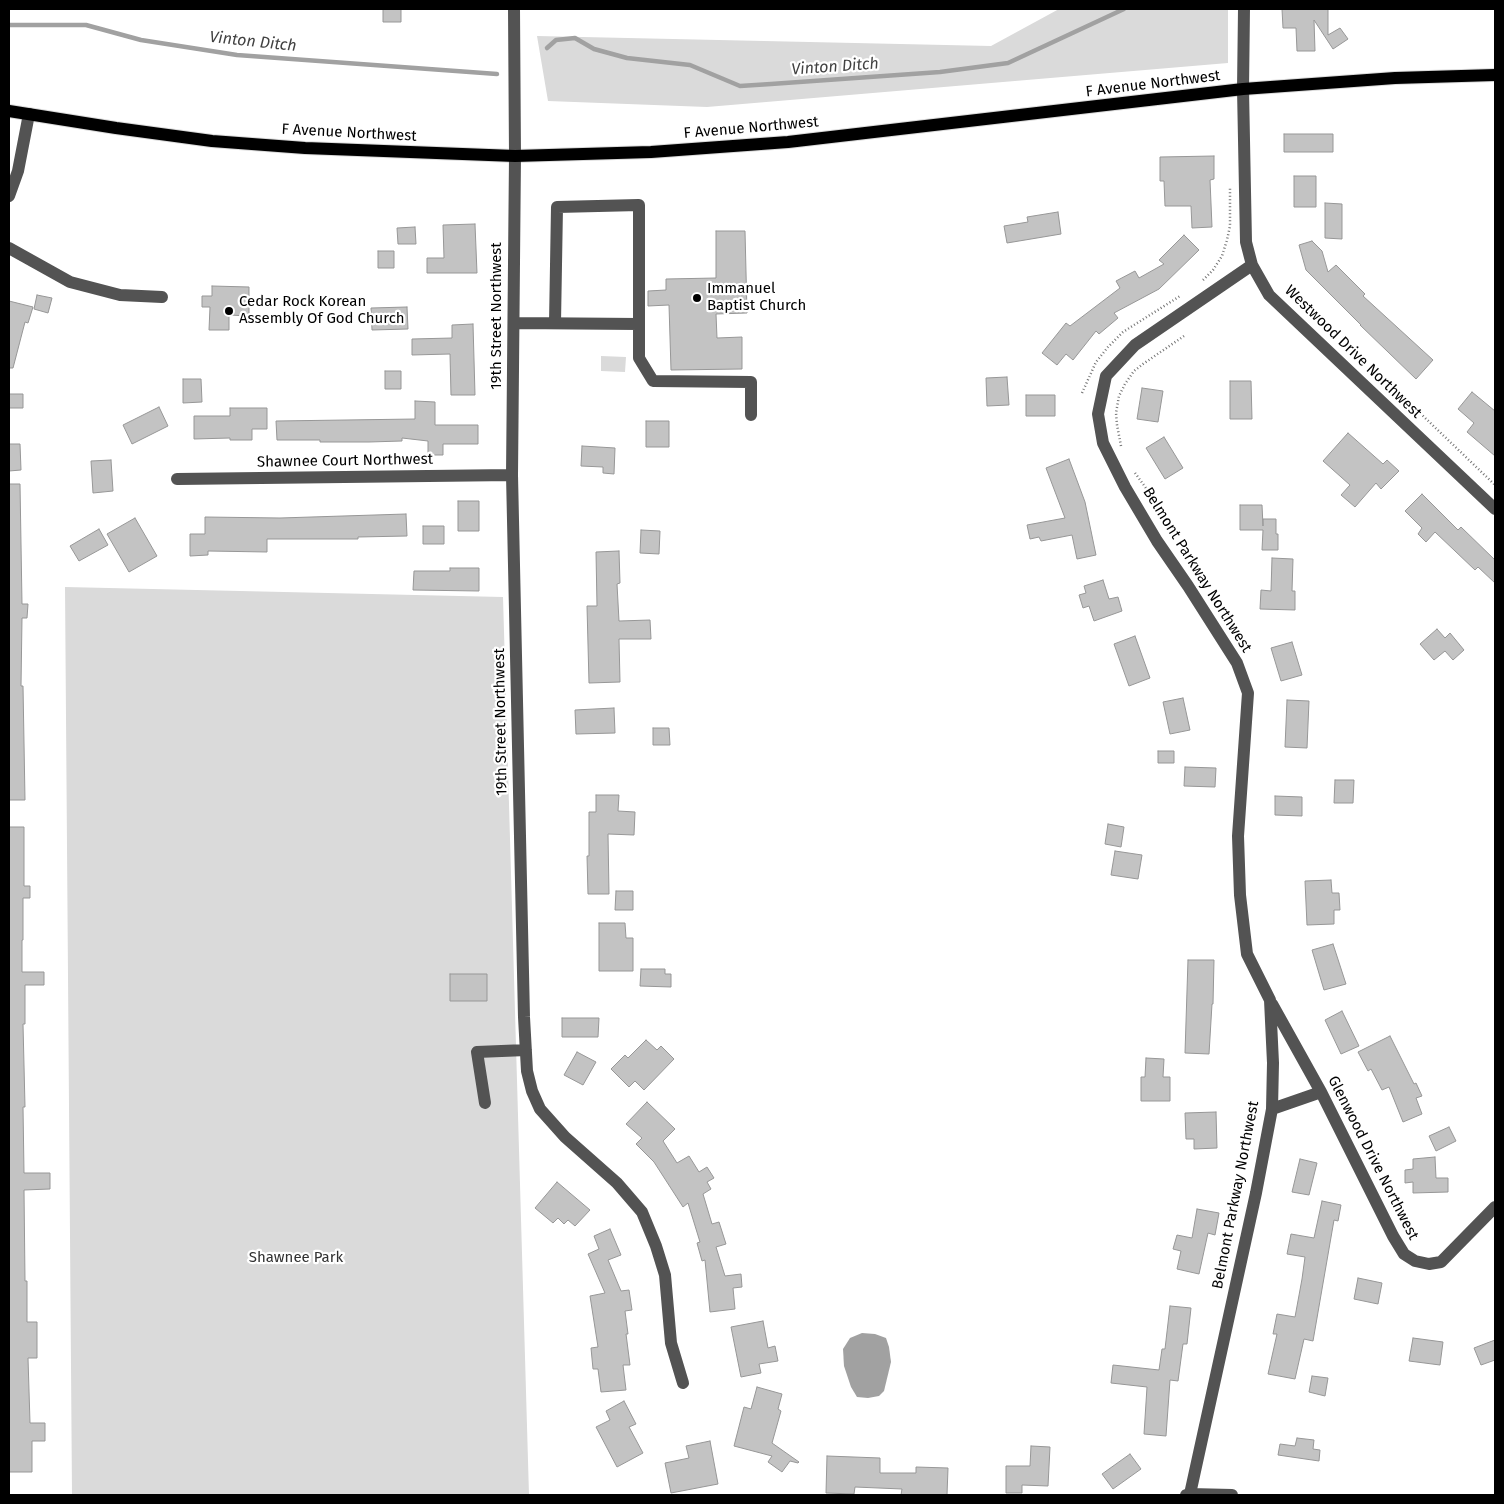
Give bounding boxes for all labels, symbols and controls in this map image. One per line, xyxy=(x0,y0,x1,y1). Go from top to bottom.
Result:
water label: Vinton Ditch xyxy=(209,28,297,56)
water label: Vinton Ditch xyxy=(791,54,879,80)
street label: F Avenue Northwest xyxy=(1085,67,1221,101)
street label: F Avenue Northwest xyxy=(683,113,819,143)
street label: F Avenue Northwest xyxy=(281,120,417,146)
street label: 19th Street Northwest xyxy=(488,242,506,390)
place label: Immanuel Baptist Church xyxy=(707,280,806,315)
street label: Westwood Drive Northwest xyxy=(1281,282,1425,422)
marker: Immanuel Baptist Church xyxy=(691,292,703,304)
place label: Cedar Rock Korean Assembly Of God Church xyxy=(239,293,405,328)
marker: Cedar Rock Korean Assembly Of God Church xyxy=(223,305,235,317)
street label: Shawnee Court Northwest xyxy=(257,450,433,472)
street label: Belmont Parkway Northwest xyxy=(1139,484,1255,656)
street label: 19th Street Northwest xyxy=(491,648,511,796)
street label: Glenwood Drive Northwest xyxy=(1324,1073,1422,1243)
street label: Belmont Parkway Northwest xyxy=(1209,1099,1263,1291)
park label: Shawnee Park xyxy=(249,1249,343,1267)

